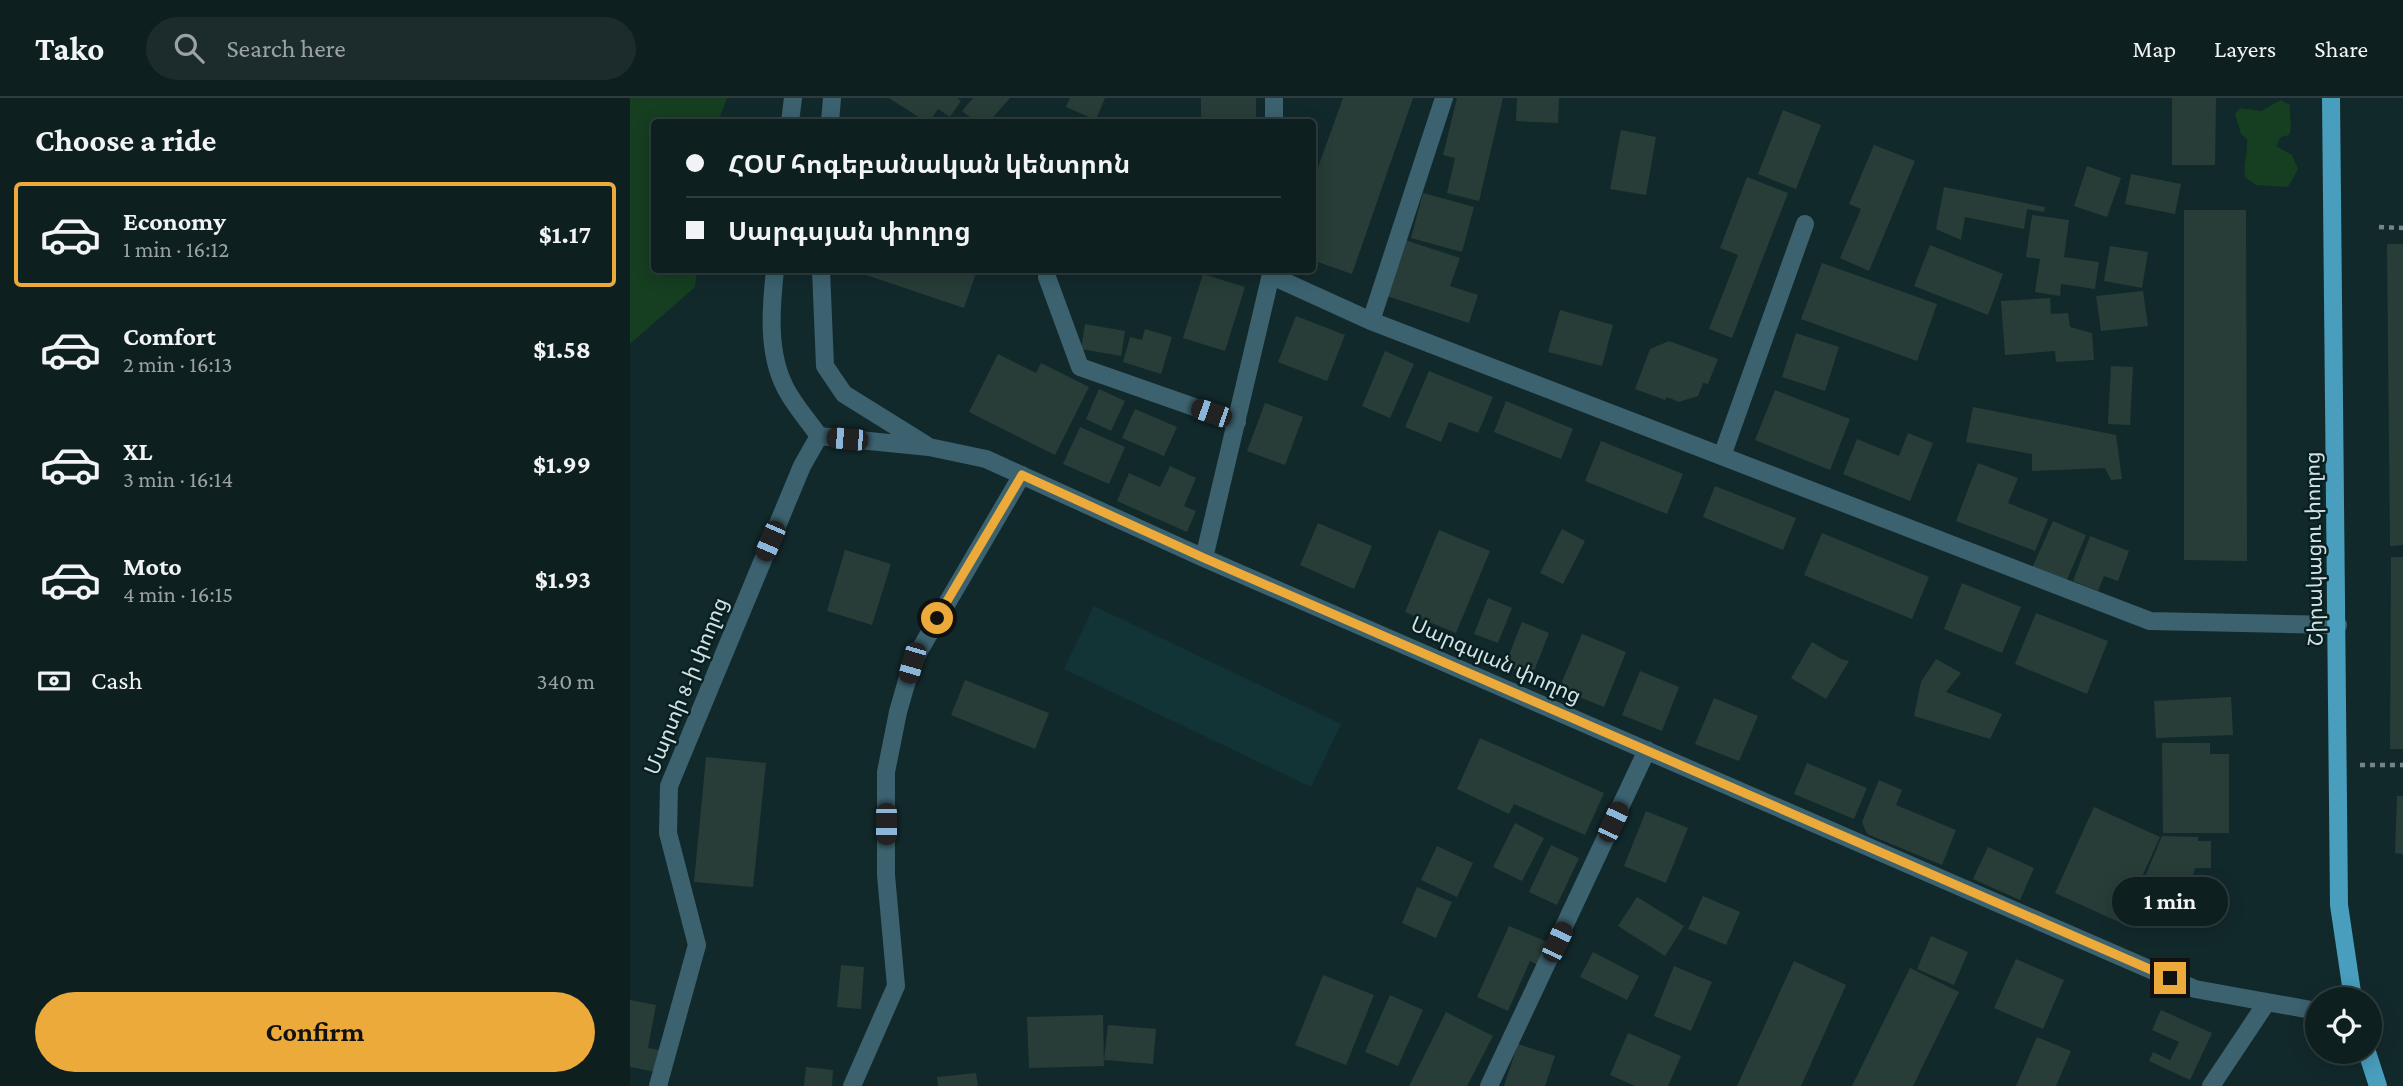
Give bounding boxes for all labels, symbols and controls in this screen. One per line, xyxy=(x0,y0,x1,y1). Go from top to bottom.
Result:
search box xyxy=(146,17,636,80)
icon: search xyxy=(170,29,208,67)
text: Tako xyxy=(35,30,104,67)
text: Search here xyxy=(226,34,346,63)
text: Map xyxy=(2132,35,2176,62)
text: Layers xyxy=(2214,35,2276,62)
text: Share xyxy=(2314,35,2368,62)
text: Choose a ride xyxy=(35,122,216,158)
text: ՀՕՄ հոգեբանական կենտրոն xyxy=(728,150,1130,179)
icon: car xyxy=(39,203,102,266)
text: Economy xyxy=(123,207,226,236)
text: Սարգսյան փողոց xyxy=(728,217,971,246)
text: $1.17 xyxy=(539,220,591,249)
text: 1 min · 16:12 xyxy=(123,236,229,262)
icon: car xyxy=(39,318,102,381)
text: Comfort xyxy=(123,322,216,351)
text: $1.58 xyxy=(533,335,591,364)
text: 2 min · 16:13 xyxy=(123,351,232,377)
car xyxy=(1188,396,1235,430)
car xyxy=(826,427,869,451)
icon: car xyxy=(39,433,102,496)
text: XL xyxy=(123,437,152,466)
text: $1.99 xyxy=(533,450,591,479)
street label: Շիրակացու փողոց xyxy=(2300,451,2328,647)
text: 3 min · 16:14 xyxy=(123,466,233,492)
car xyxy=(753,518,788,564)
icon: car xyxy=(39,548,102,611)
text: Moto xyxy=(123,552,182,581)
text: $1.93 xyxy=(535,565,591,594)
text: 4 min · 16:15 xyxy=(123,581,233,607)
street label: Մարտի 8-ի փողոց xyxy=(640,594,732,778)
route start xyxy=(921,602,953,634)
street label: Սարգսյան փողոց xyxy=(1407,612,1585,708)
car xyxy=(897,640,928,686)
icon: cash xyxy=(35,662,73,700)
text: Cash xyxy=(91,666,142,695)
text: 340 m xyxy=(537,668,595,694)
car xyxy=(1595,799,1632,845)
car xyxy=(876,803,897,845)
callout: 1 min xyxy=(2112,876,2228,926)
text: 1 min xyxy=(2144,888,2196,914)
car xyxy=(1539,919,1576,965)
route end xyxy=(2154,962,2186,994)
map controls xyxy=(2305,987,2382,1064)
button: locate xyxy=(2305,987,2382,1064)
button: Confirm xyxy=(35,992,595,1072)

